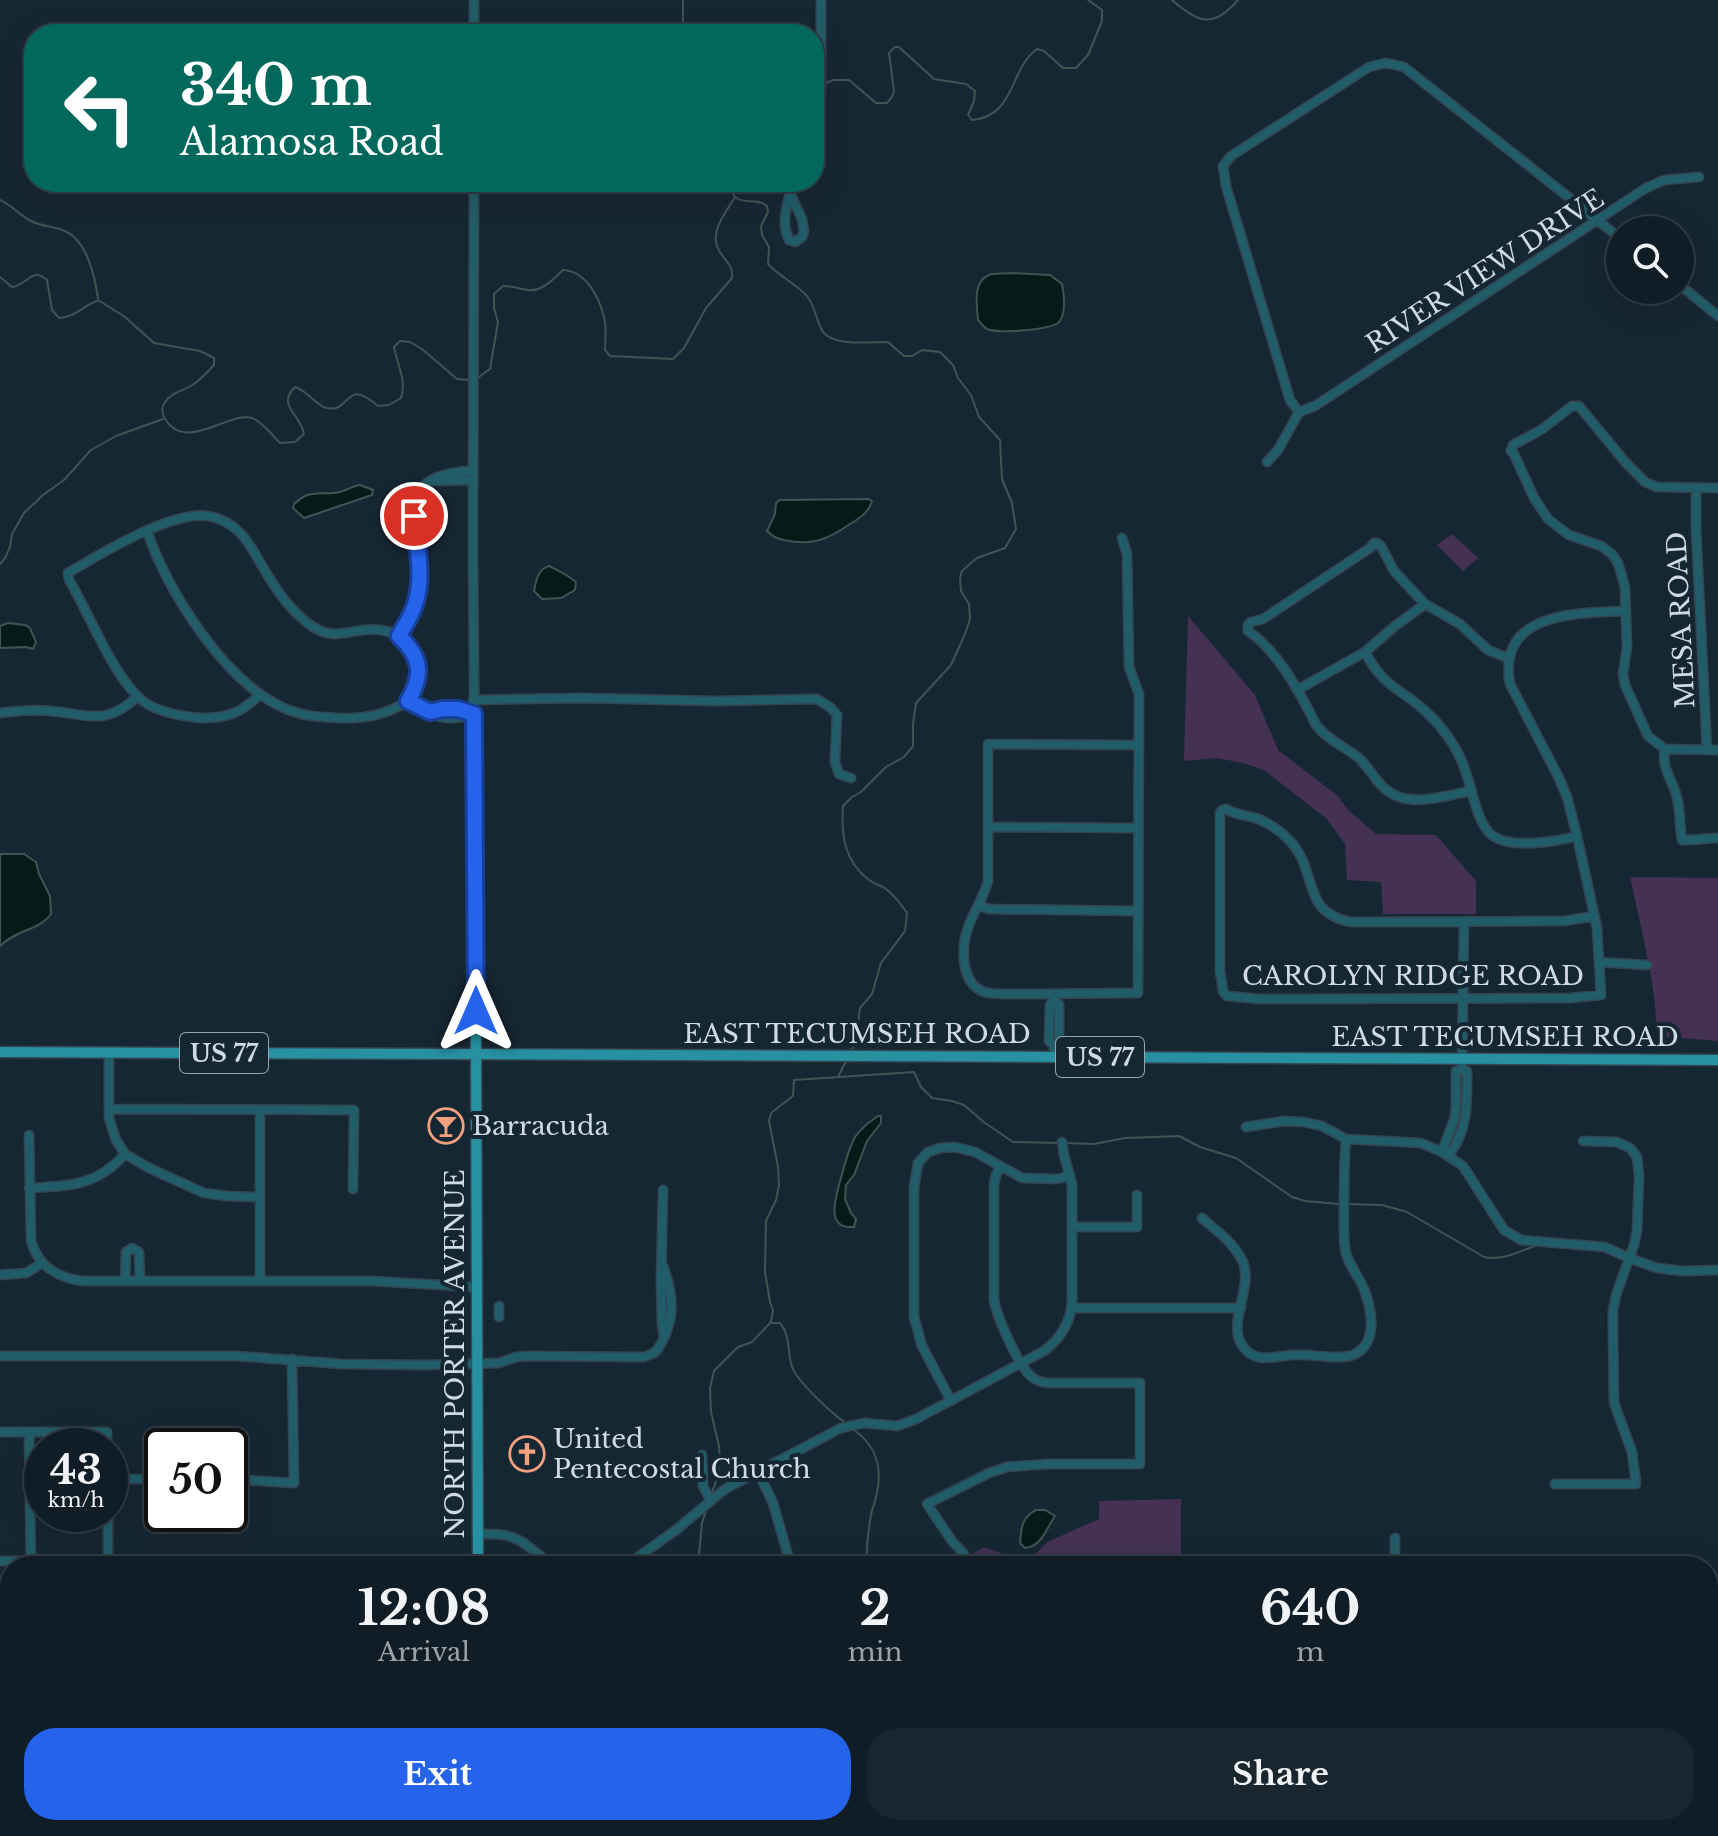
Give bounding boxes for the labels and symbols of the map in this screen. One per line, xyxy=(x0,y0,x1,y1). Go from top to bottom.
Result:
street label: RIVER VIEW DRIVE xyxy=(1360,182,1610,360)
pin xyxy=(380,482,448,550)
street label: MESA ROAD xyxy=(1660,531,1702,709)
street label: CAROLYN RIDGE ROAD xyxy=(1242,960,1584,992)
position arrow xyxy=(434,969,518,1053)
street label: EAST TECUMSEH ROAD xyxy=(683,1018,1031,1050)
street label: EAST TECUMSEH ROAD xyxy=(1331,1021,1679,1053)
road number: US 77 xyxy=(180,1033,268,1073)
road number: US 77 xyxy=(1056,1037,1144,1077)
bar icon: Barracuda xyxy=(427,1107,465,1145)
place label: Barracuda xyxy=(472,1110,609,1142)
street label: NORTH PORTER AVENUE xyxy=(439,1169,471,1539)
place label: United Pentecostal Church xyxy=(553,1423,811,1485)
speed limit sign: 50 xyxy=(144,1428,248,1532)
church icon: United Pentecostal Church xyxy=(508,1435,546,1473)

